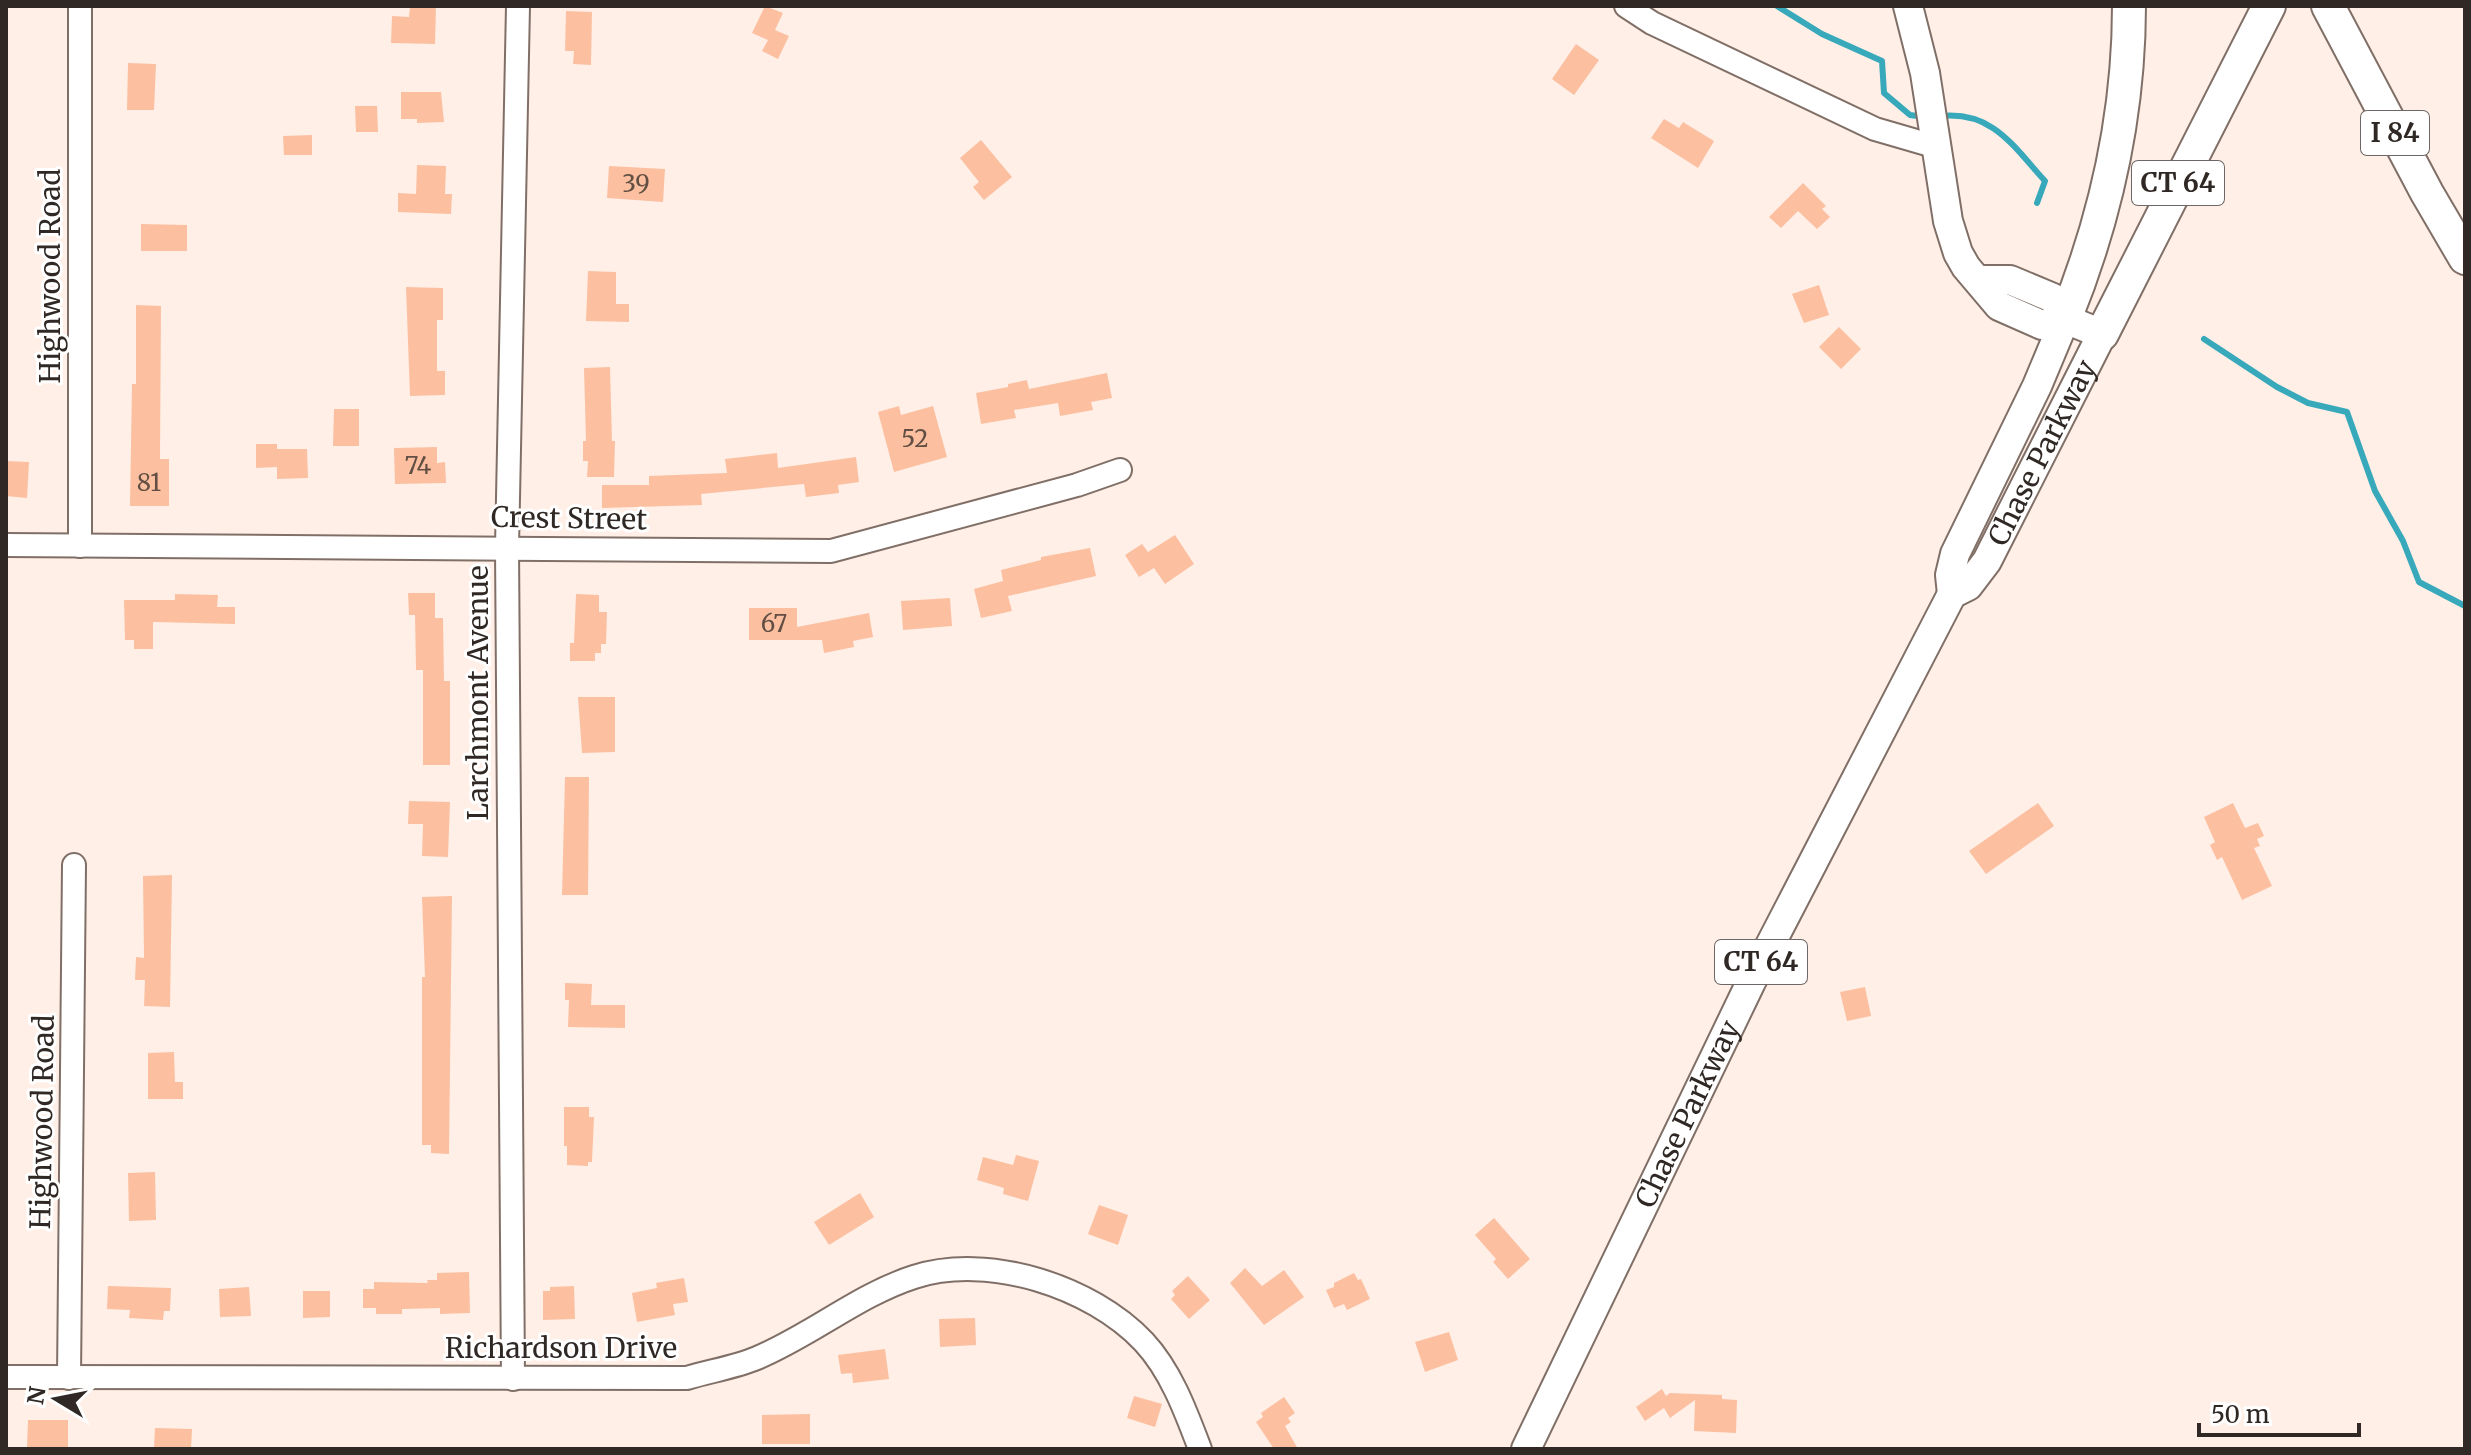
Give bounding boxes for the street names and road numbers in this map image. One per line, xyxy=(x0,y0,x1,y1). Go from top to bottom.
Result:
road number: I 84 xyxy=(2361,111,2429,155)
road number: CT 64 xyxy=(2132,161,2224,205)
street label: Highwood Road xyxy=(32,168,68,383)
street label: Chase Parkway xyxy=(1980,353,2104,552)
street label: Crest Street xyxy=(491,499,647,537)
street label: Larchmont Avenue xyxy=(460,565,496,821)
road number: CT 64 xyxy=(1715,940,1807,984)
street label: Highwood Road xyxy=(22,1014,62,1230)
street label: Chase Parkway xyxy=(1627,1014,1748,1213)
street label: Richardson Drive xyxy=(445,1330,677,1366)

